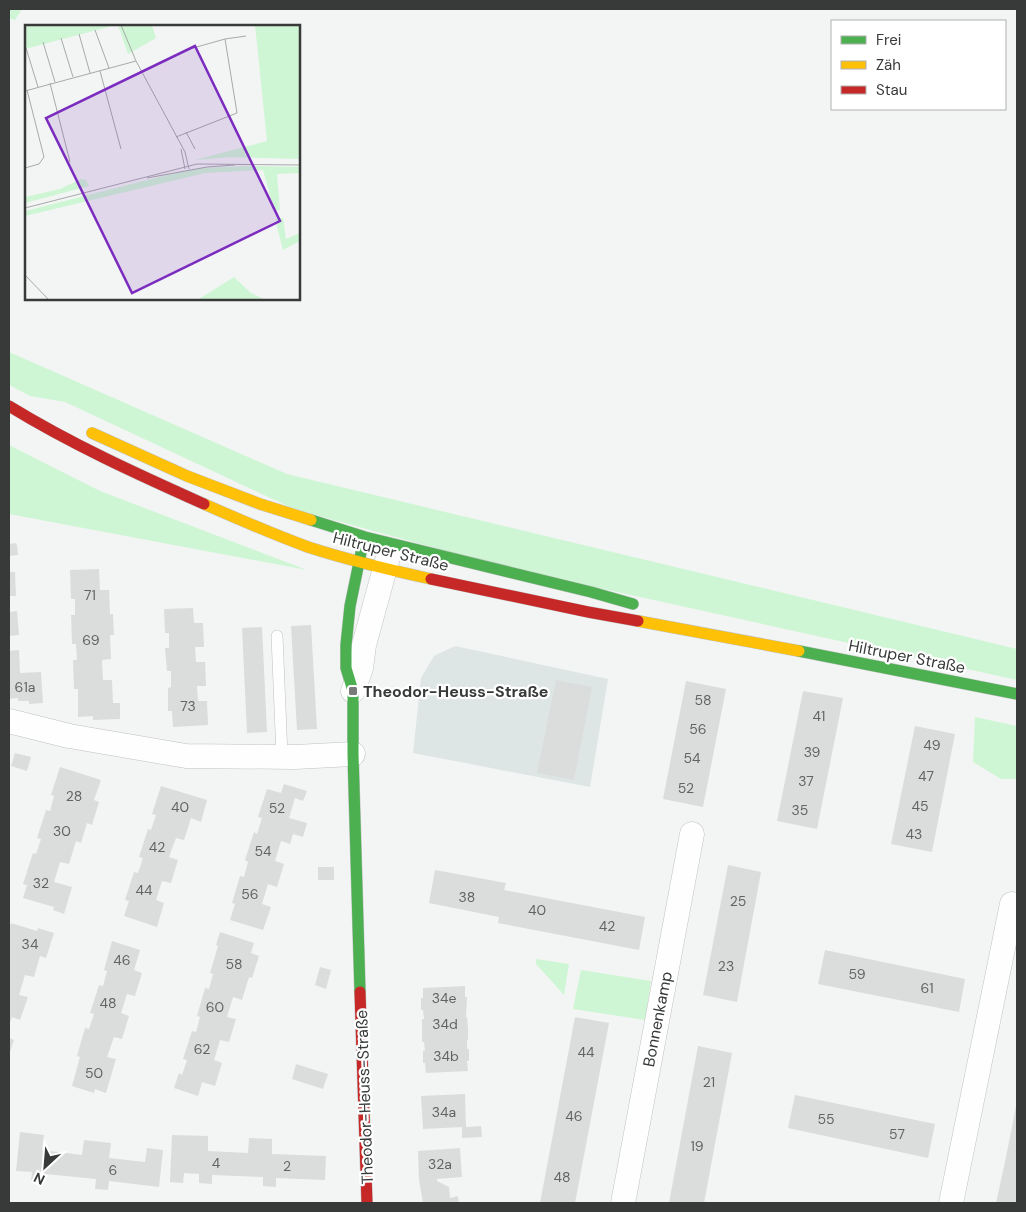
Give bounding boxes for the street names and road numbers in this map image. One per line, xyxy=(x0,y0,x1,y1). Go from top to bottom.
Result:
street label: Hiltruper Straße xyxy=(331,527,451,576)
street label: Hiltruper Straße xyxy=(847,635,967,678)
street label: Bonnenkamp xyxy=(638,970,677,1069)
street label: Theodor-Heuss-Straße xyxy=(351,1009,378,1184)

